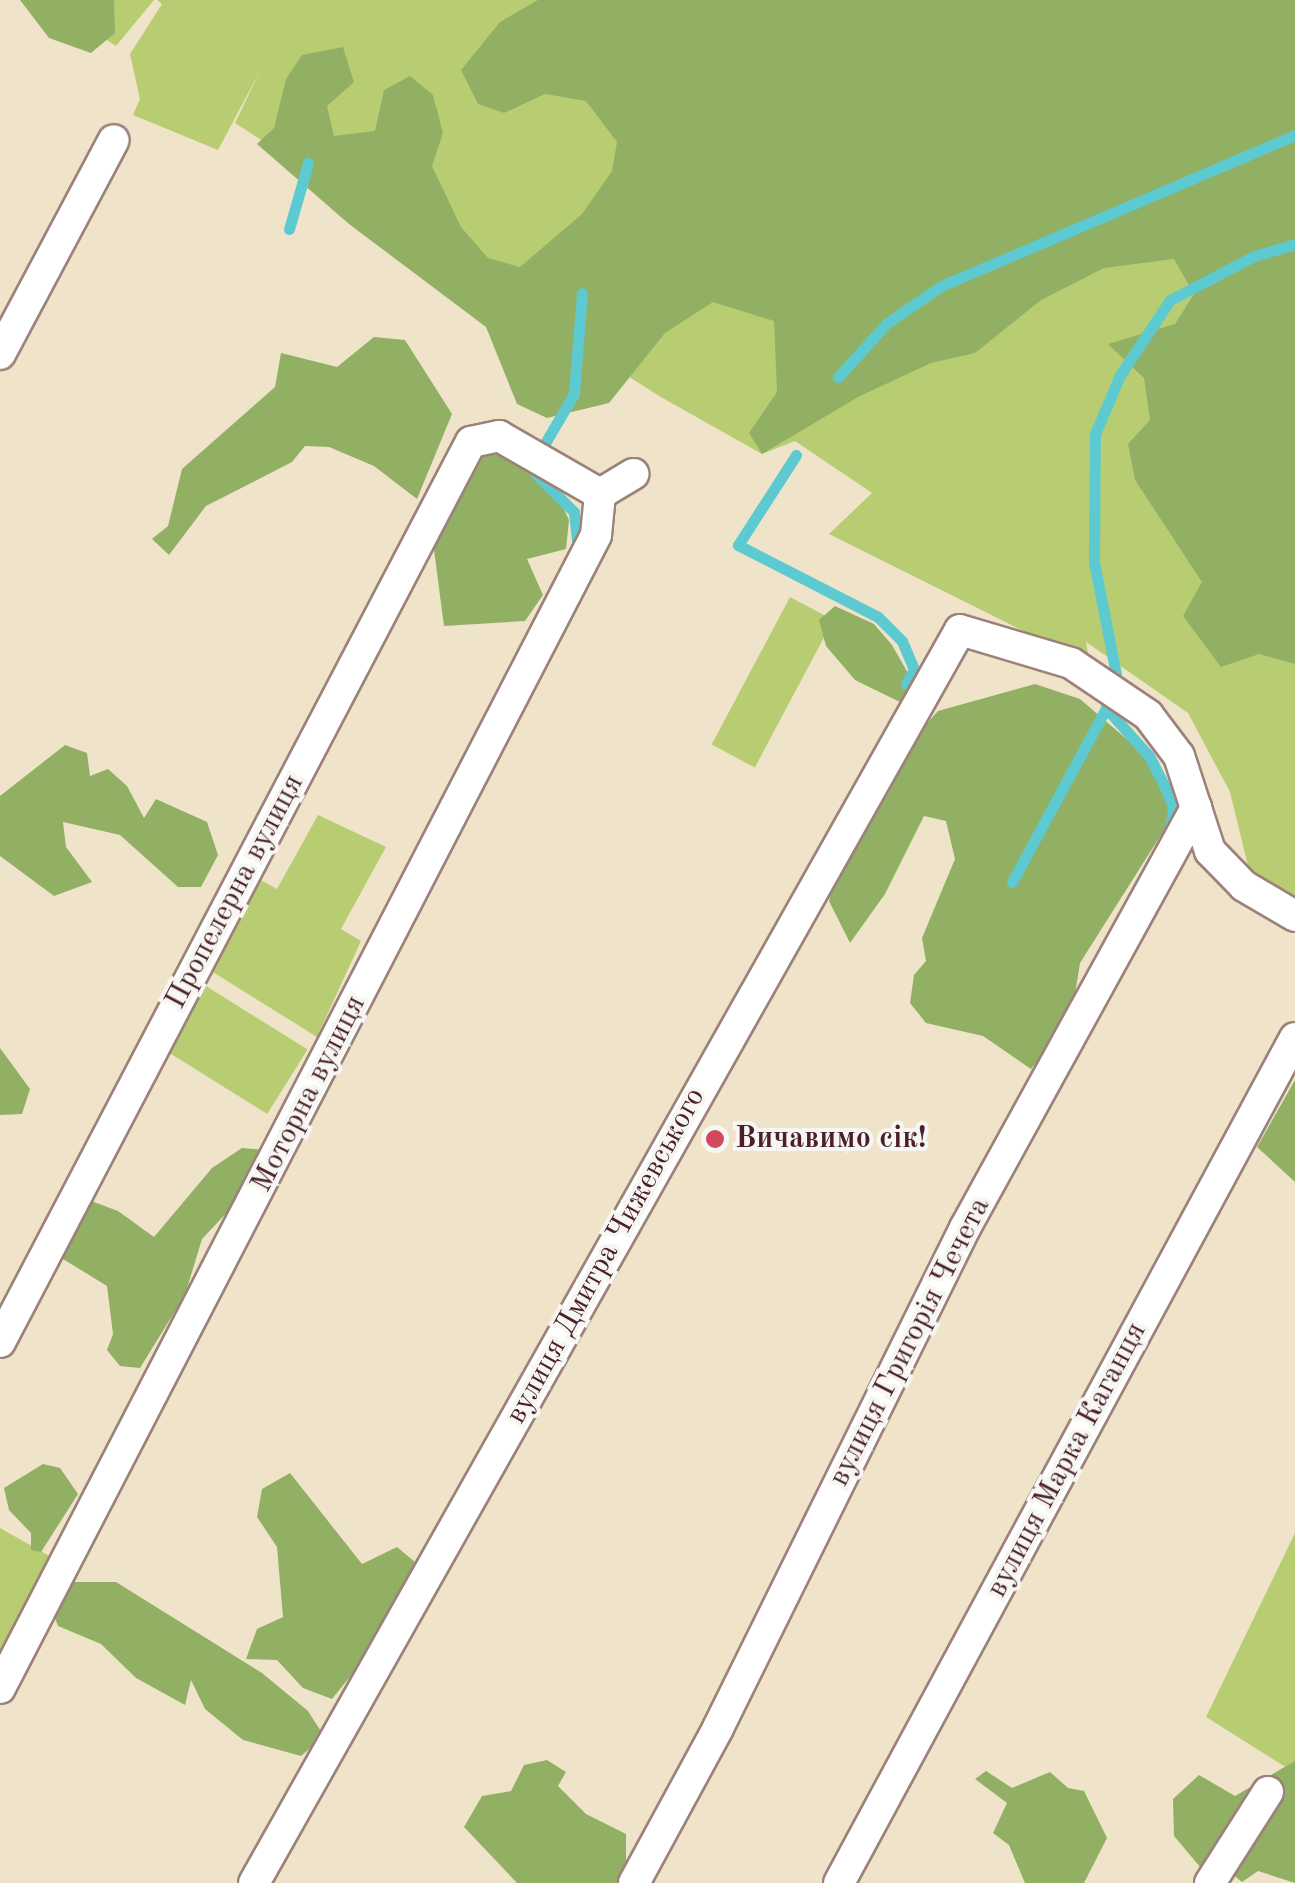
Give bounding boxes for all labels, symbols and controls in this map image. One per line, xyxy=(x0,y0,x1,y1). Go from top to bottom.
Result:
street label: Пропелерна вулиця xyxy=(158,769,312,1015)
street label: Моторна вулиця xyxy=(244,990,374,1198)
street label: вулиця Дмитра Чижевського xyxy=(498,1082,714,1430)
place label: Вичавимо сік! xyxy=(735,1121,926,1157)
marker: Вичавимо сік! xyxy=(704,1128,726,1150)
street label: вулиця Григорія Чечета xyxy=(822,1192,998,1492)
street label: вулиця Марка Каганця xyxy=(979,1316,1155,1604)

